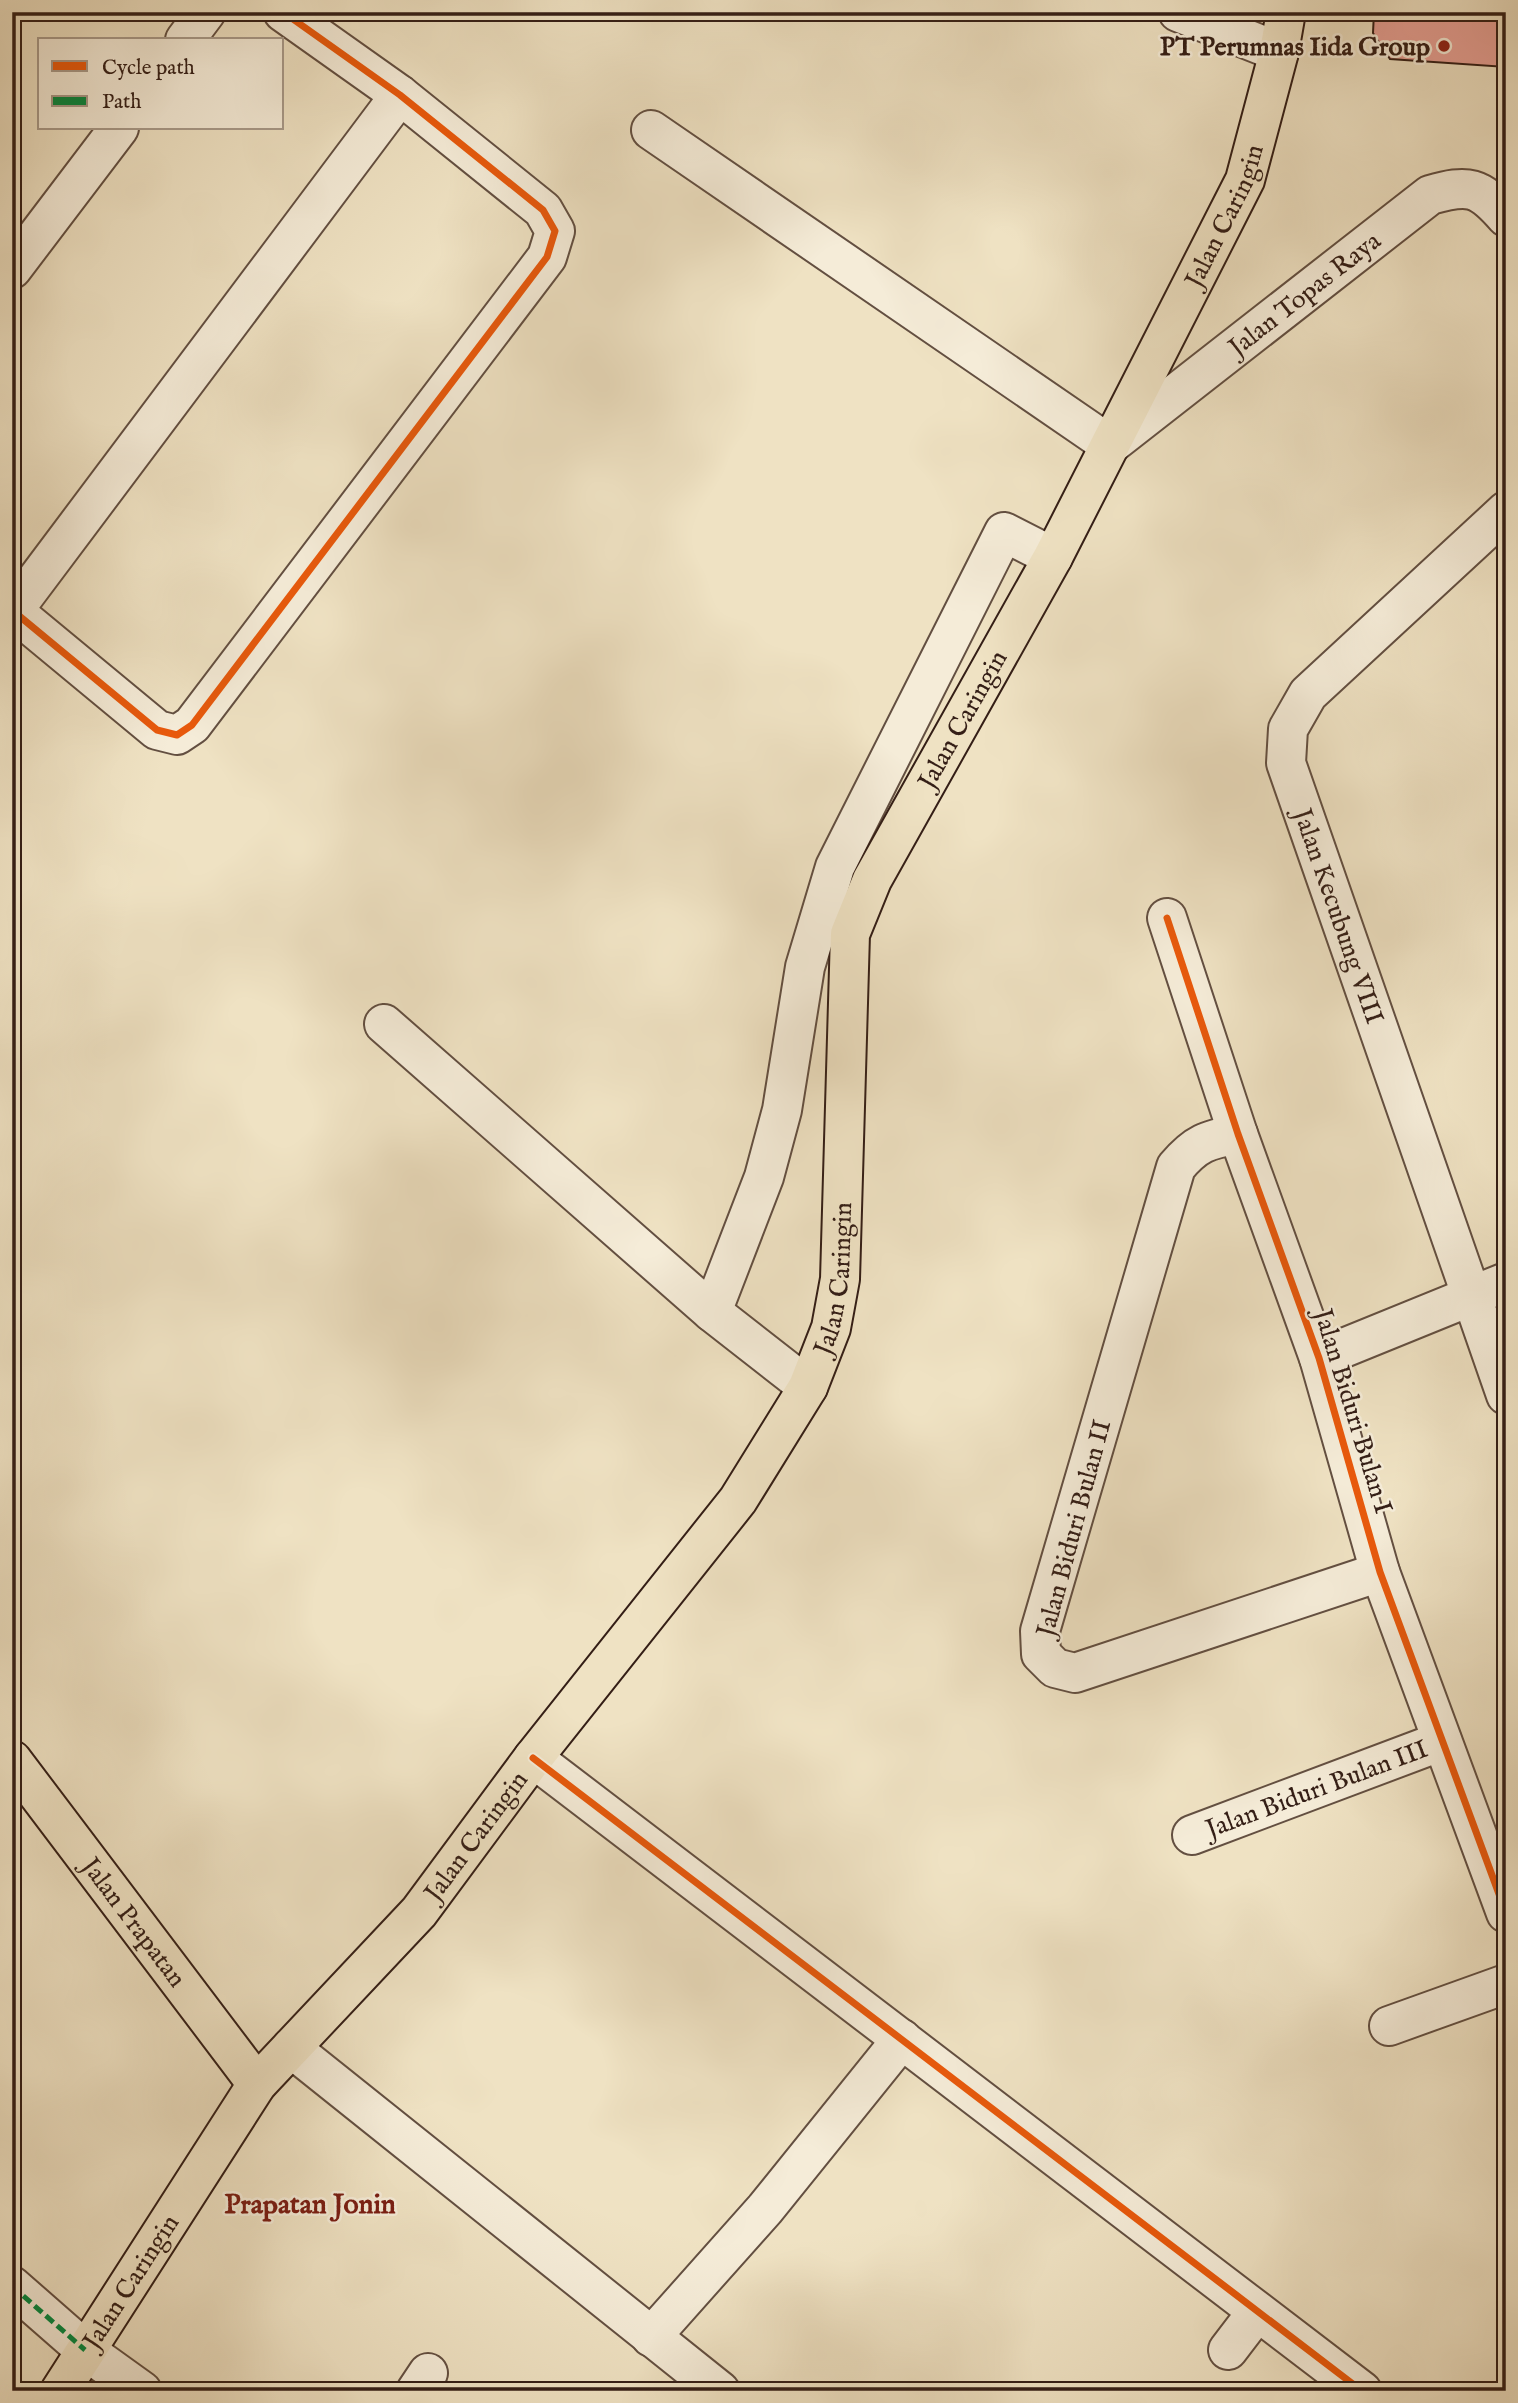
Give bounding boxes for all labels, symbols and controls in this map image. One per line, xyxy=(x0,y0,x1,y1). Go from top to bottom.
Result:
place label: PT Perumnas Iida Group xyxy=(1160,31,1430,64)
legend xyxy=(38,38,284,130)
marker: PT Perumnas Iida Group xyxy=(1436,38,1452,54)
text: Cycle path xyxy=(102,55,195,82)
text: Path xyxy=(102,89,141,116)
street label: Jalan Caringin xyxy=(1177,141,1272,296)
street label: Jalan Topas Raya xyxy=(1220,224,1388,366)
street label: Jalan Caringin xyxy=(910,644,1016,798)
street label: Jalan Kecubung VIII xyxy=(1284,802,1391,1029)
street label: Jalan Caringin xyxy=(806,1202,860,1363)
street label: Jalan Biduri Bulan I xyxy=(1305,1302,1399,1518)
street label: Jalan Biduri Bulan II xyxy=(1029,1416,1119,1644)
street label: Jalan Biduri Bulan III xyxy=(1198,1733,1433,1847)
street label: Jalan Caringin xyxy=(416,1765,536,1911)
street label: Jalan Prapatan xyxy=(72,1849,193,1994)
district label: Prapatan Jonin xyxy=(224,2188,396,2223)
street label: Jalan Caringin xyxy=(74,2208,187,2359)

